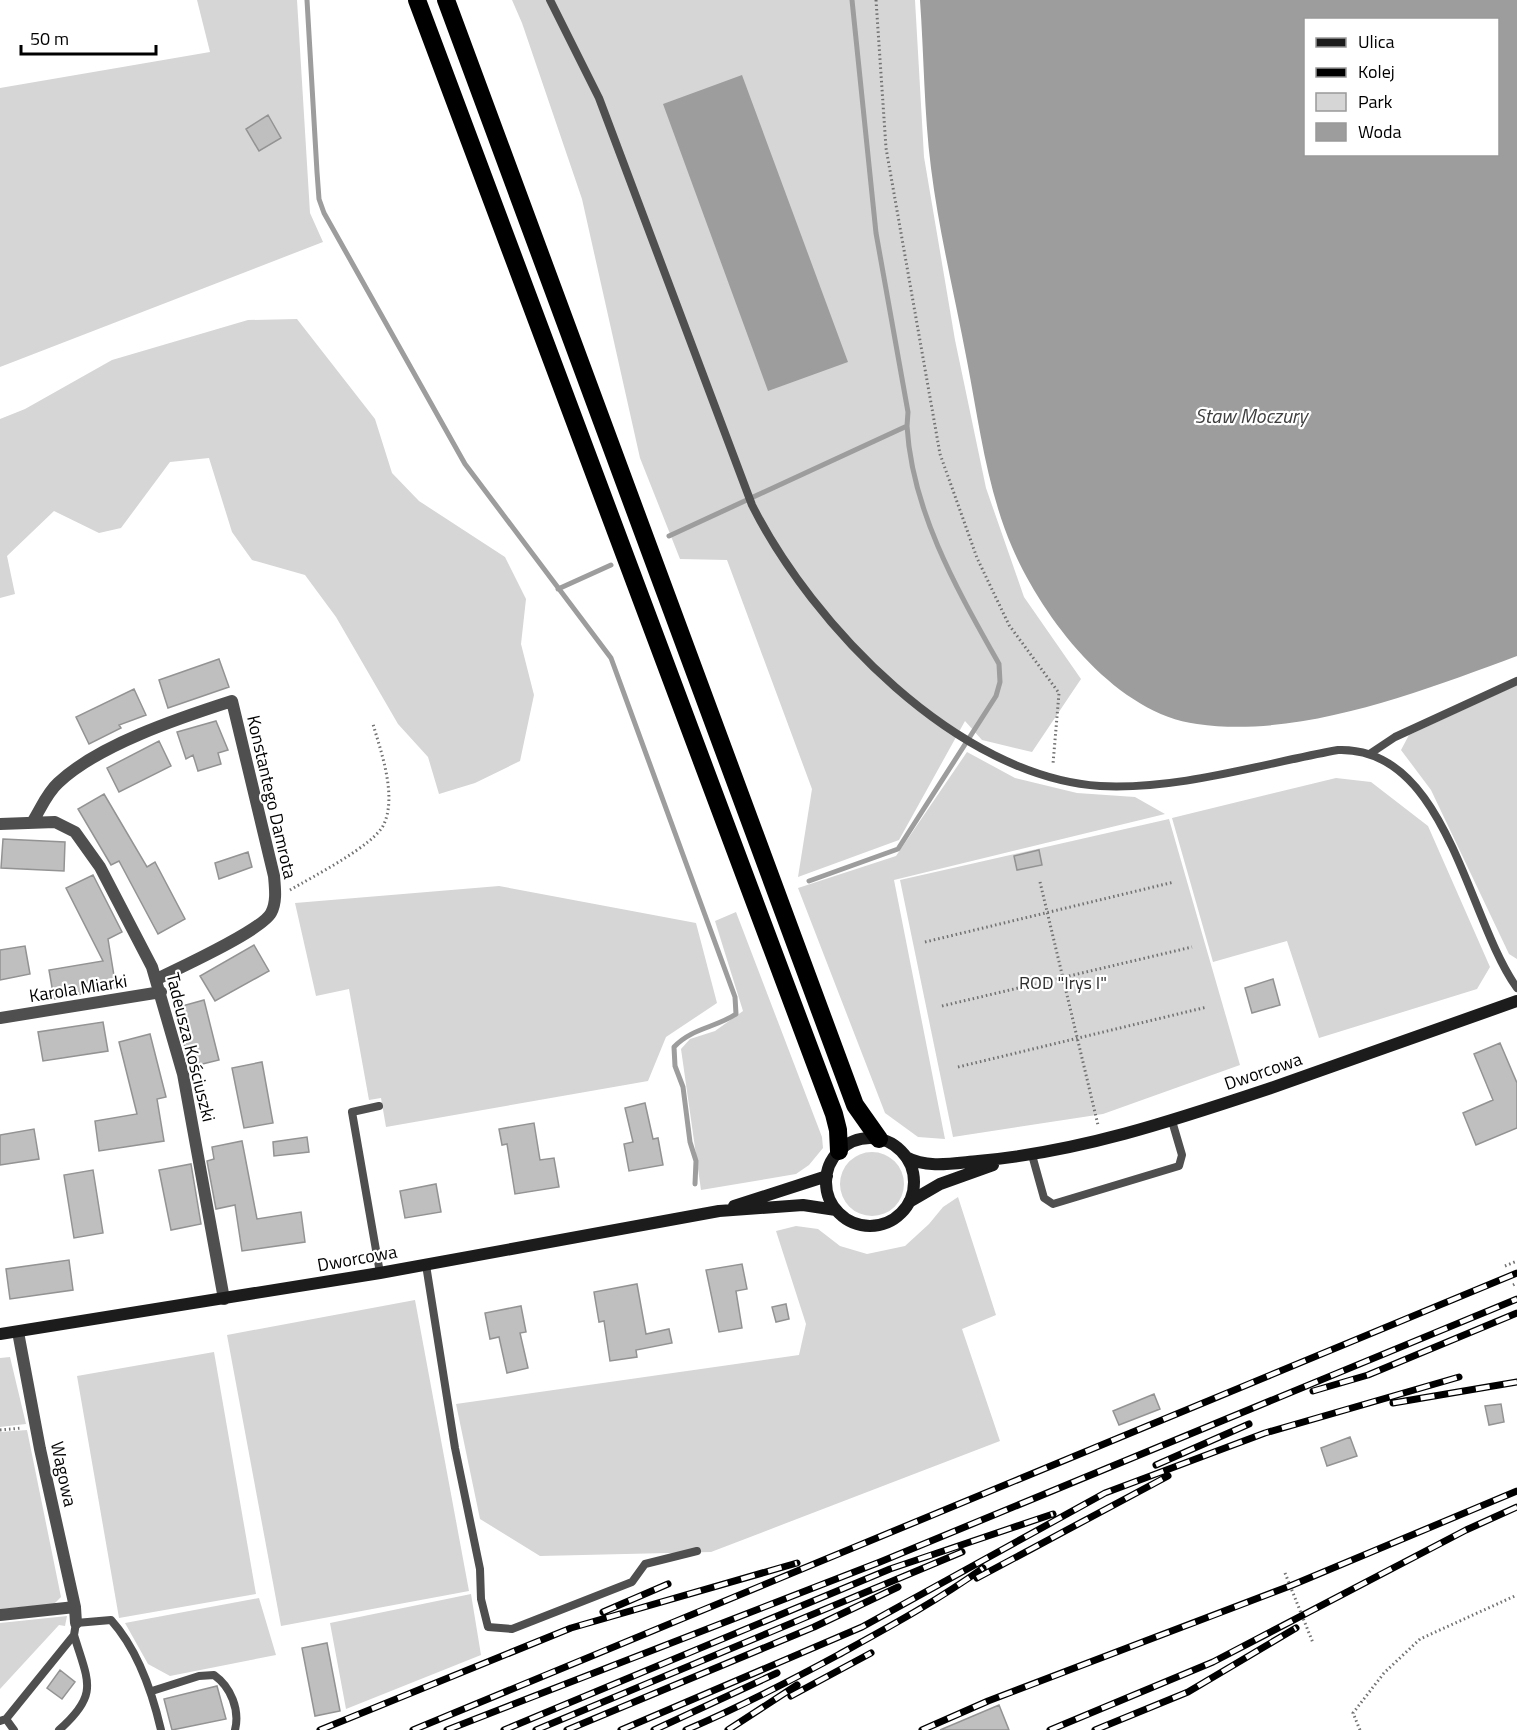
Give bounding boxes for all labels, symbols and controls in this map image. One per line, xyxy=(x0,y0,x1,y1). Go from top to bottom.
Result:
scale bar xyxy=(21,18,156,56)
legend xyxy=(1304,18,1499,156)
text: 50 m xyxy=(30,25,69,52)
text: Ulica xyxy=(1358,28,1395,55)
text: Kolej xyxy=(1358,58,1395,85)
text: Park xyxy=(1358,88,1393,115)
text: Woda xyxy=(1358,118,1402,145)
water label: Staw Moczury xyxy=(1195,400,1309,431)
street label: Konstantego Damrota xyxy=(240,713,304,881)
street label: Karola Miarki xyxy=(27,967,129,1009)
park label: ROD "Irys I" xyxy=(1019,969,1107,996)
street label: Tadeusza Kościuszki xyxy=(159,970,223,1124)
street label: Dworcowa xyxy=(1221,1045,1305,1097)
street label: Dworcowa xyxy=(315,1238,399,1278)
street label: Wagowa xyxy=(44,1439,84,1509)

